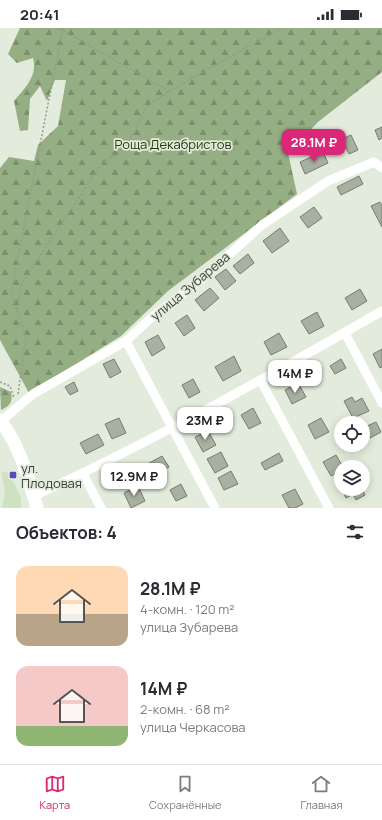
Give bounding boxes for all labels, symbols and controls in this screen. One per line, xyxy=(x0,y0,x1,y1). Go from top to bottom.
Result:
text: 20:41 xyxy=(20,4,60,25)
pin: 28.1M ₽ xyxy=(277,129,351,163)
text: 28.1M ₽ xyxy=(291,133,337,151)
park label: Роща Декабристов xyxy=(114,135,232,153)
street label: улица Зубарева xyxy=(147,248,233,324)
pin: 14M ₽ xyxy=(267,360,323,394)
text: 14M ₽ xyxy=(277,364,313,382)
pin: 23M ₽ xyxy=(177,407,233,441)
text: 23M ₽ xyxy=(186,411,224,429)
map controls xyxy=(334,416,370,496)
button: locate xyxy=(334,416,370,452)
place label: ул. Плодовая xyxy=(21,459,82,492)
button: layers xyxy=(334,460,370,496)
pin: 12.9M ₽ xyxy=(97,463,171,497)
text: 12.9M ₽ xyxy=(110,467,158,485)
marker: ул. Плодовая xyxy=(8,470,18,480)
text: Объектов: 4 xyxy=(16,521,117,544)
icon: filters xyxy=(344,521,366,543)
text: 28.1M ₽ xyxy=(140,577,201,600)
icon: home xyxy=(48,582,96,630)
text: 4-комн. · 120 m² xyxy=(140,600,234,618)
text: улица Зубарева xyxy=(140,618,238,636)
text: 14M ₽ xyxy=(140,677,187,700)
icon: home xyxy=(48,682,96,730)
text: 2-комн. · 68 m² xyxy=(140,700,229,718)
text: улица Черкасова xyxy=(140,718,246,736)
tab: Карта xyxy=(39,773,70,812)
tab: Сохранённые xyxy=(149,773,222,812)
tab: Главная xyxy=(301,773,342,812)

